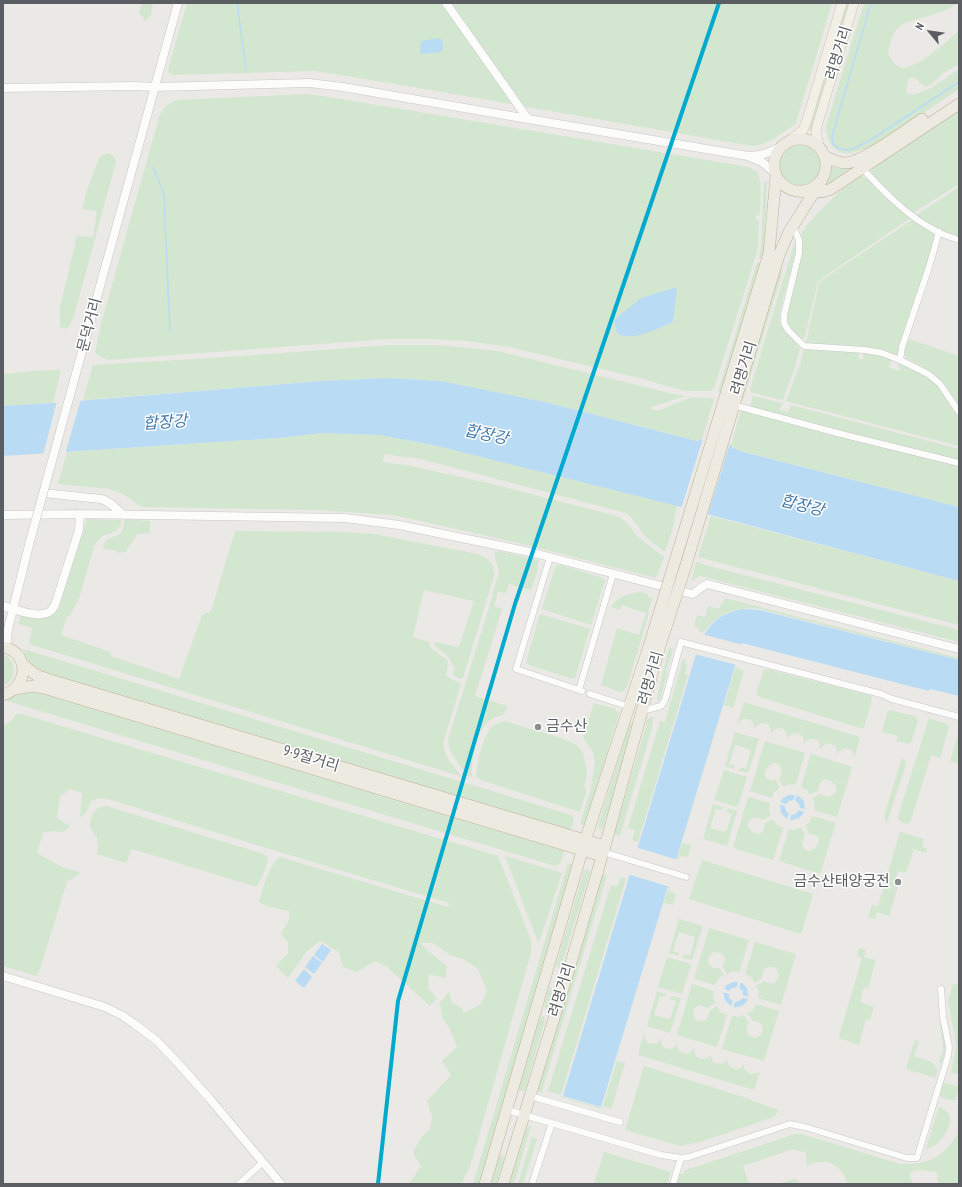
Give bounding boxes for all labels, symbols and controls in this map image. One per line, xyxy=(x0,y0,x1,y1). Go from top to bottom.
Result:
north arrow xyxy=(910,12,950,52)
text: N xyxy=(912,20,927,32)
street label: 려명거리 xyxy=(822,24,856,82)
street label: 문덕거리 xyxy=(74,296,106,354)
street label: 려명거리 xyxy=(727,339,761,397)
water label: 합장강 xyxy=(142,412,188,434)
water label: 합장강 xyxy=(462,421,510,449)
water label: 합장강 xyxy=(778,491,826,521)
street label: 려명거리 xyxy=(635,649,667,707)
place label: 금수산 xyxy=(546,718,587,736)
marker: 금수산 xyxy=(533,722,543,732)
street label: 9·9절거리 xyxy=(281,742,341,776)
place label: 금수산태양궁전 xyxy=(793,873,890,891)
marker: 금수산태양궁전 xyxy=(893,877,903,887)
street label: 려명거리 xyxy=(545,961,579,1019)

